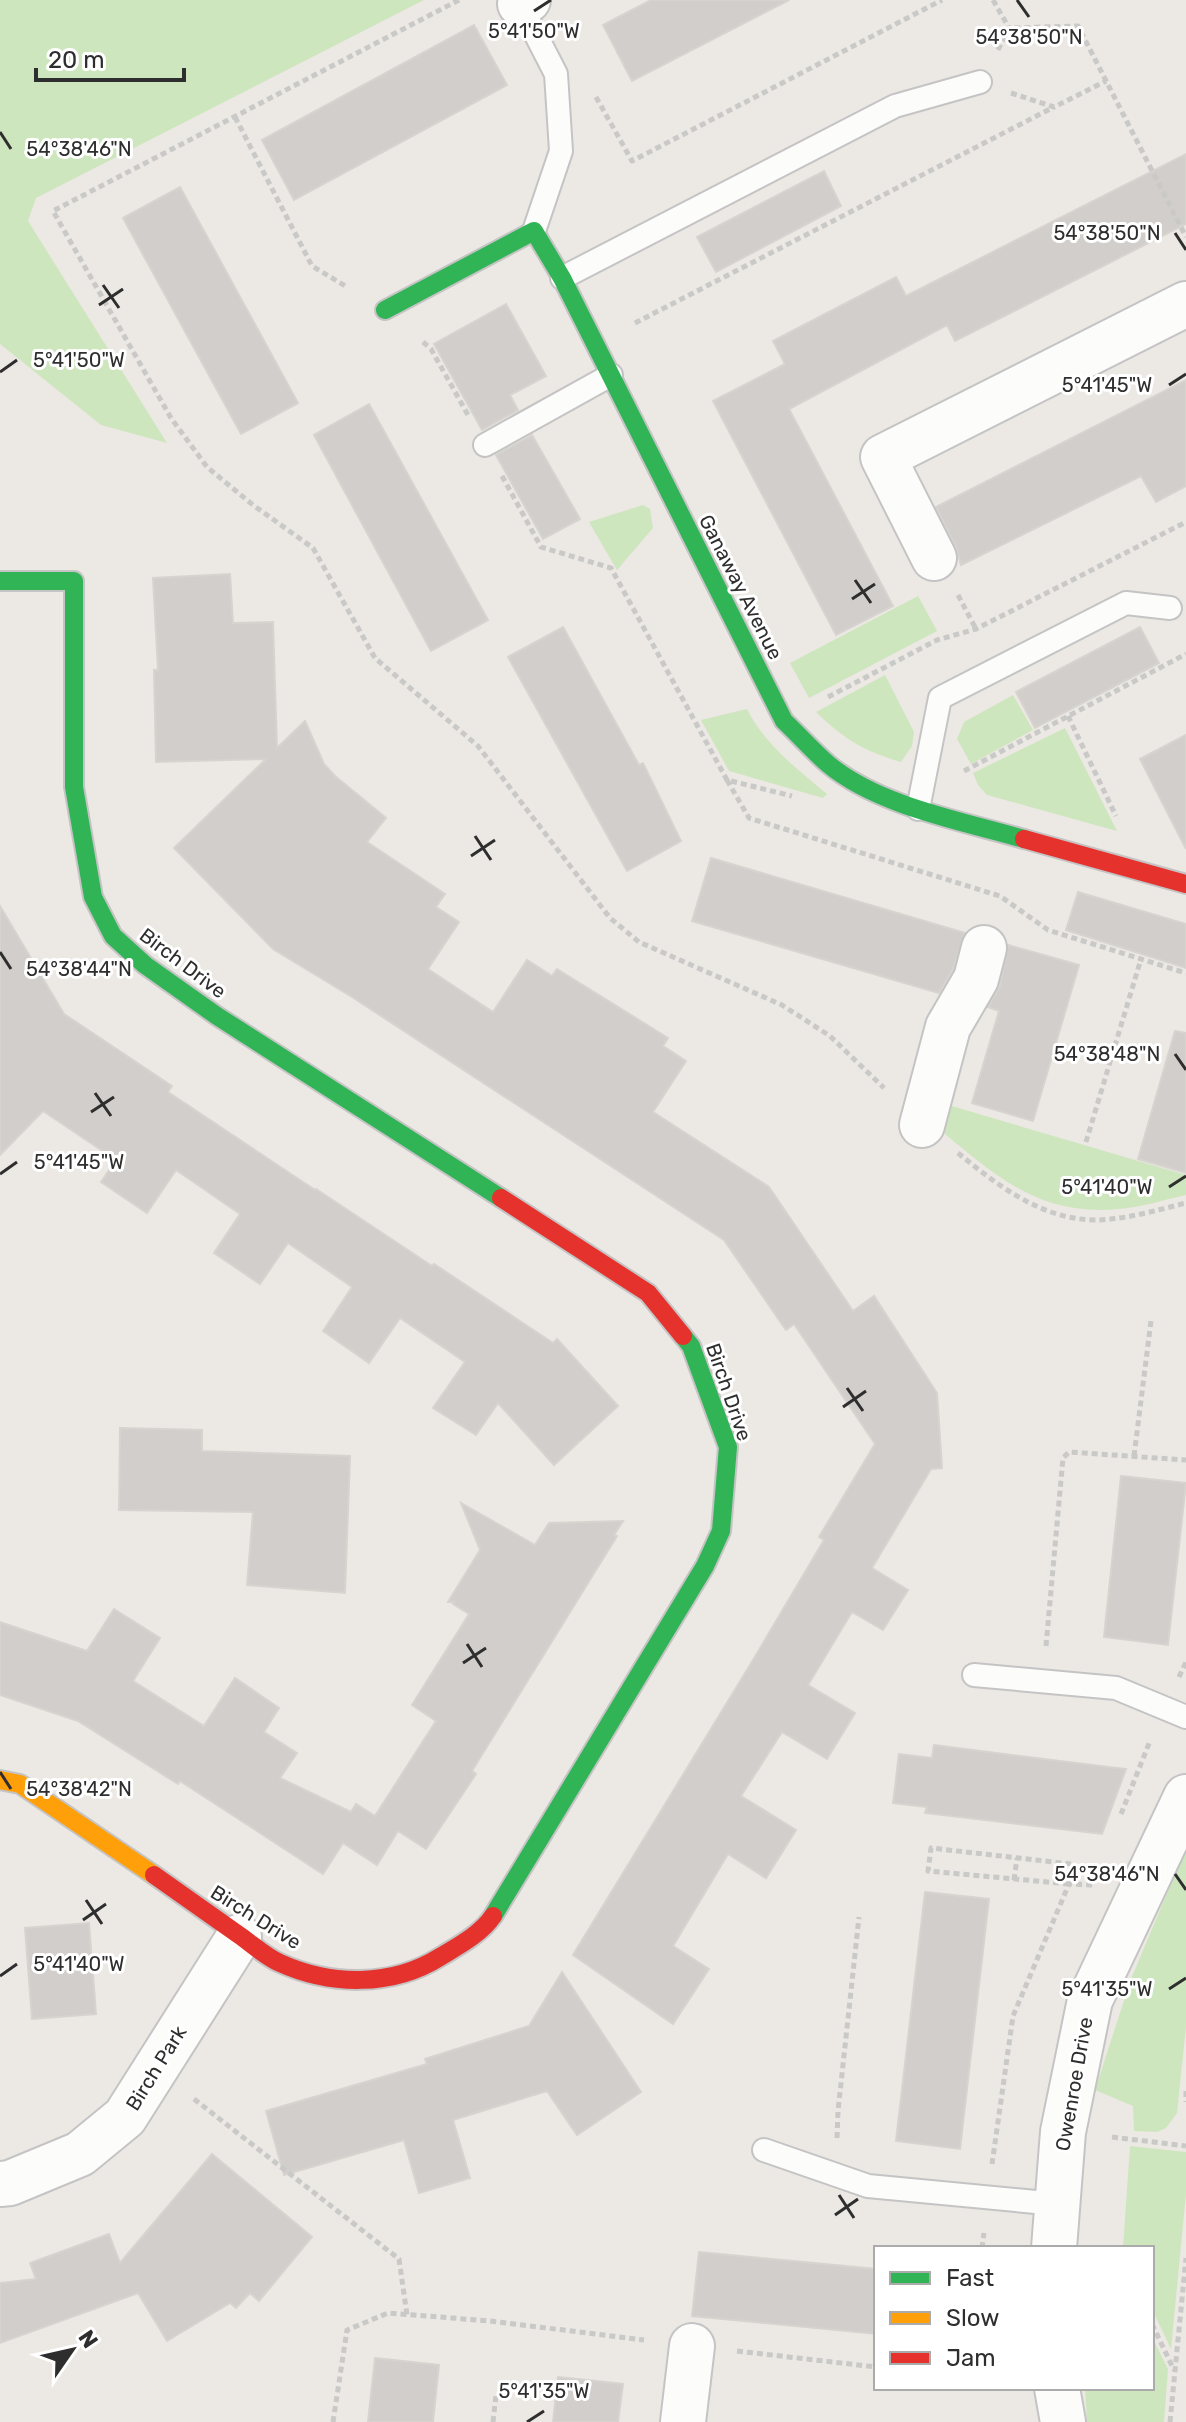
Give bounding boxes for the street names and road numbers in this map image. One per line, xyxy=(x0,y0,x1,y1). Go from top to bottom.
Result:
street label: Ganaway Avenue xyxy=(694,511,788,663)
street label: Birch Drive xyxy=(135,923,231,1003)
street label: Birch Drive xyxy=(701,1340,757,1444)
street label: Birch Drive xyxy=(206,1880,306,1954)
street label: Owenroe Drive xyxy=(1050,2015,1098,2153)
street label: Birch Park xyxy=(121,2021,192,2115)

